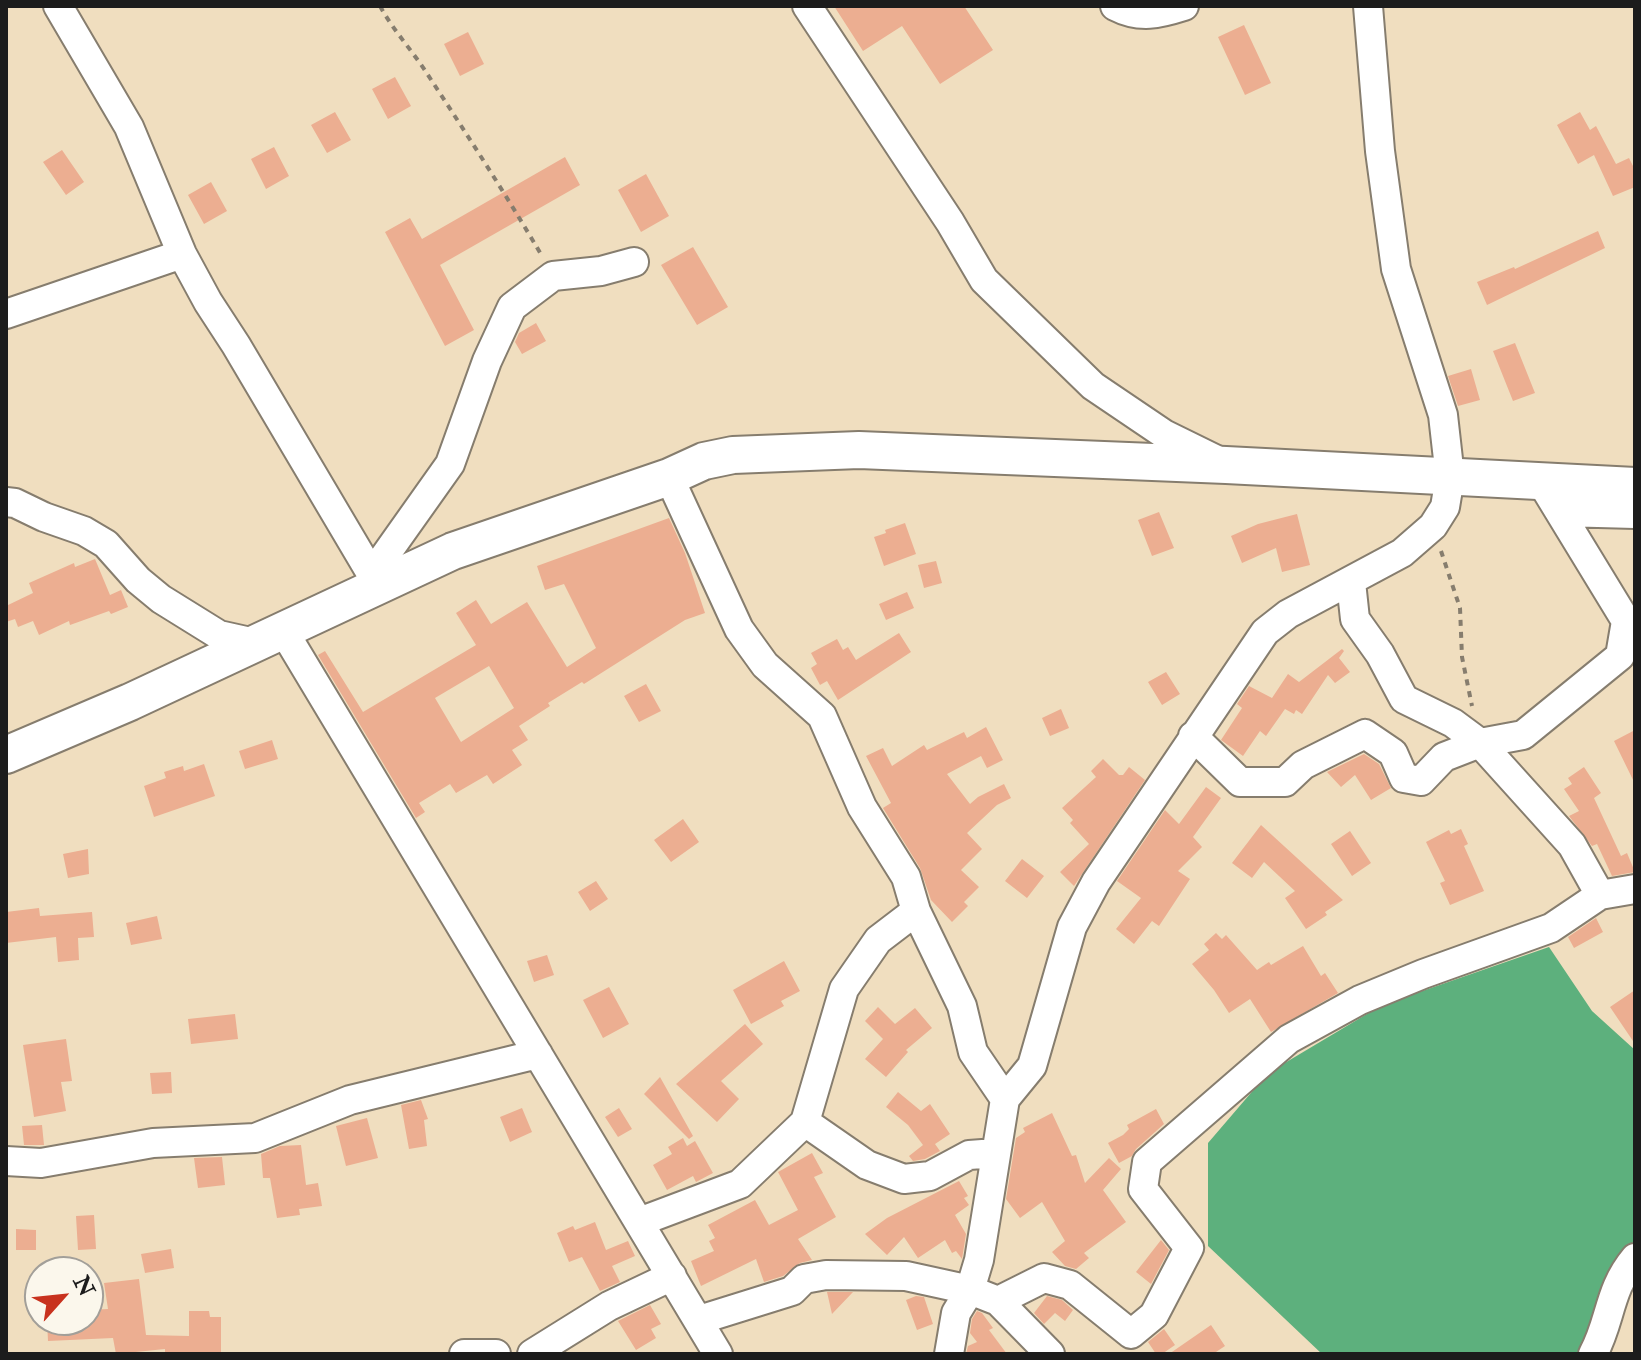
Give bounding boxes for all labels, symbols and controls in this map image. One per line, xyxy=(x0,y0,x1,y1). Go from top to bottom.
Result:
north arrow xyxy=(24,1256,104,1336)
text: N xyxy=(67,1271,101,1301)

